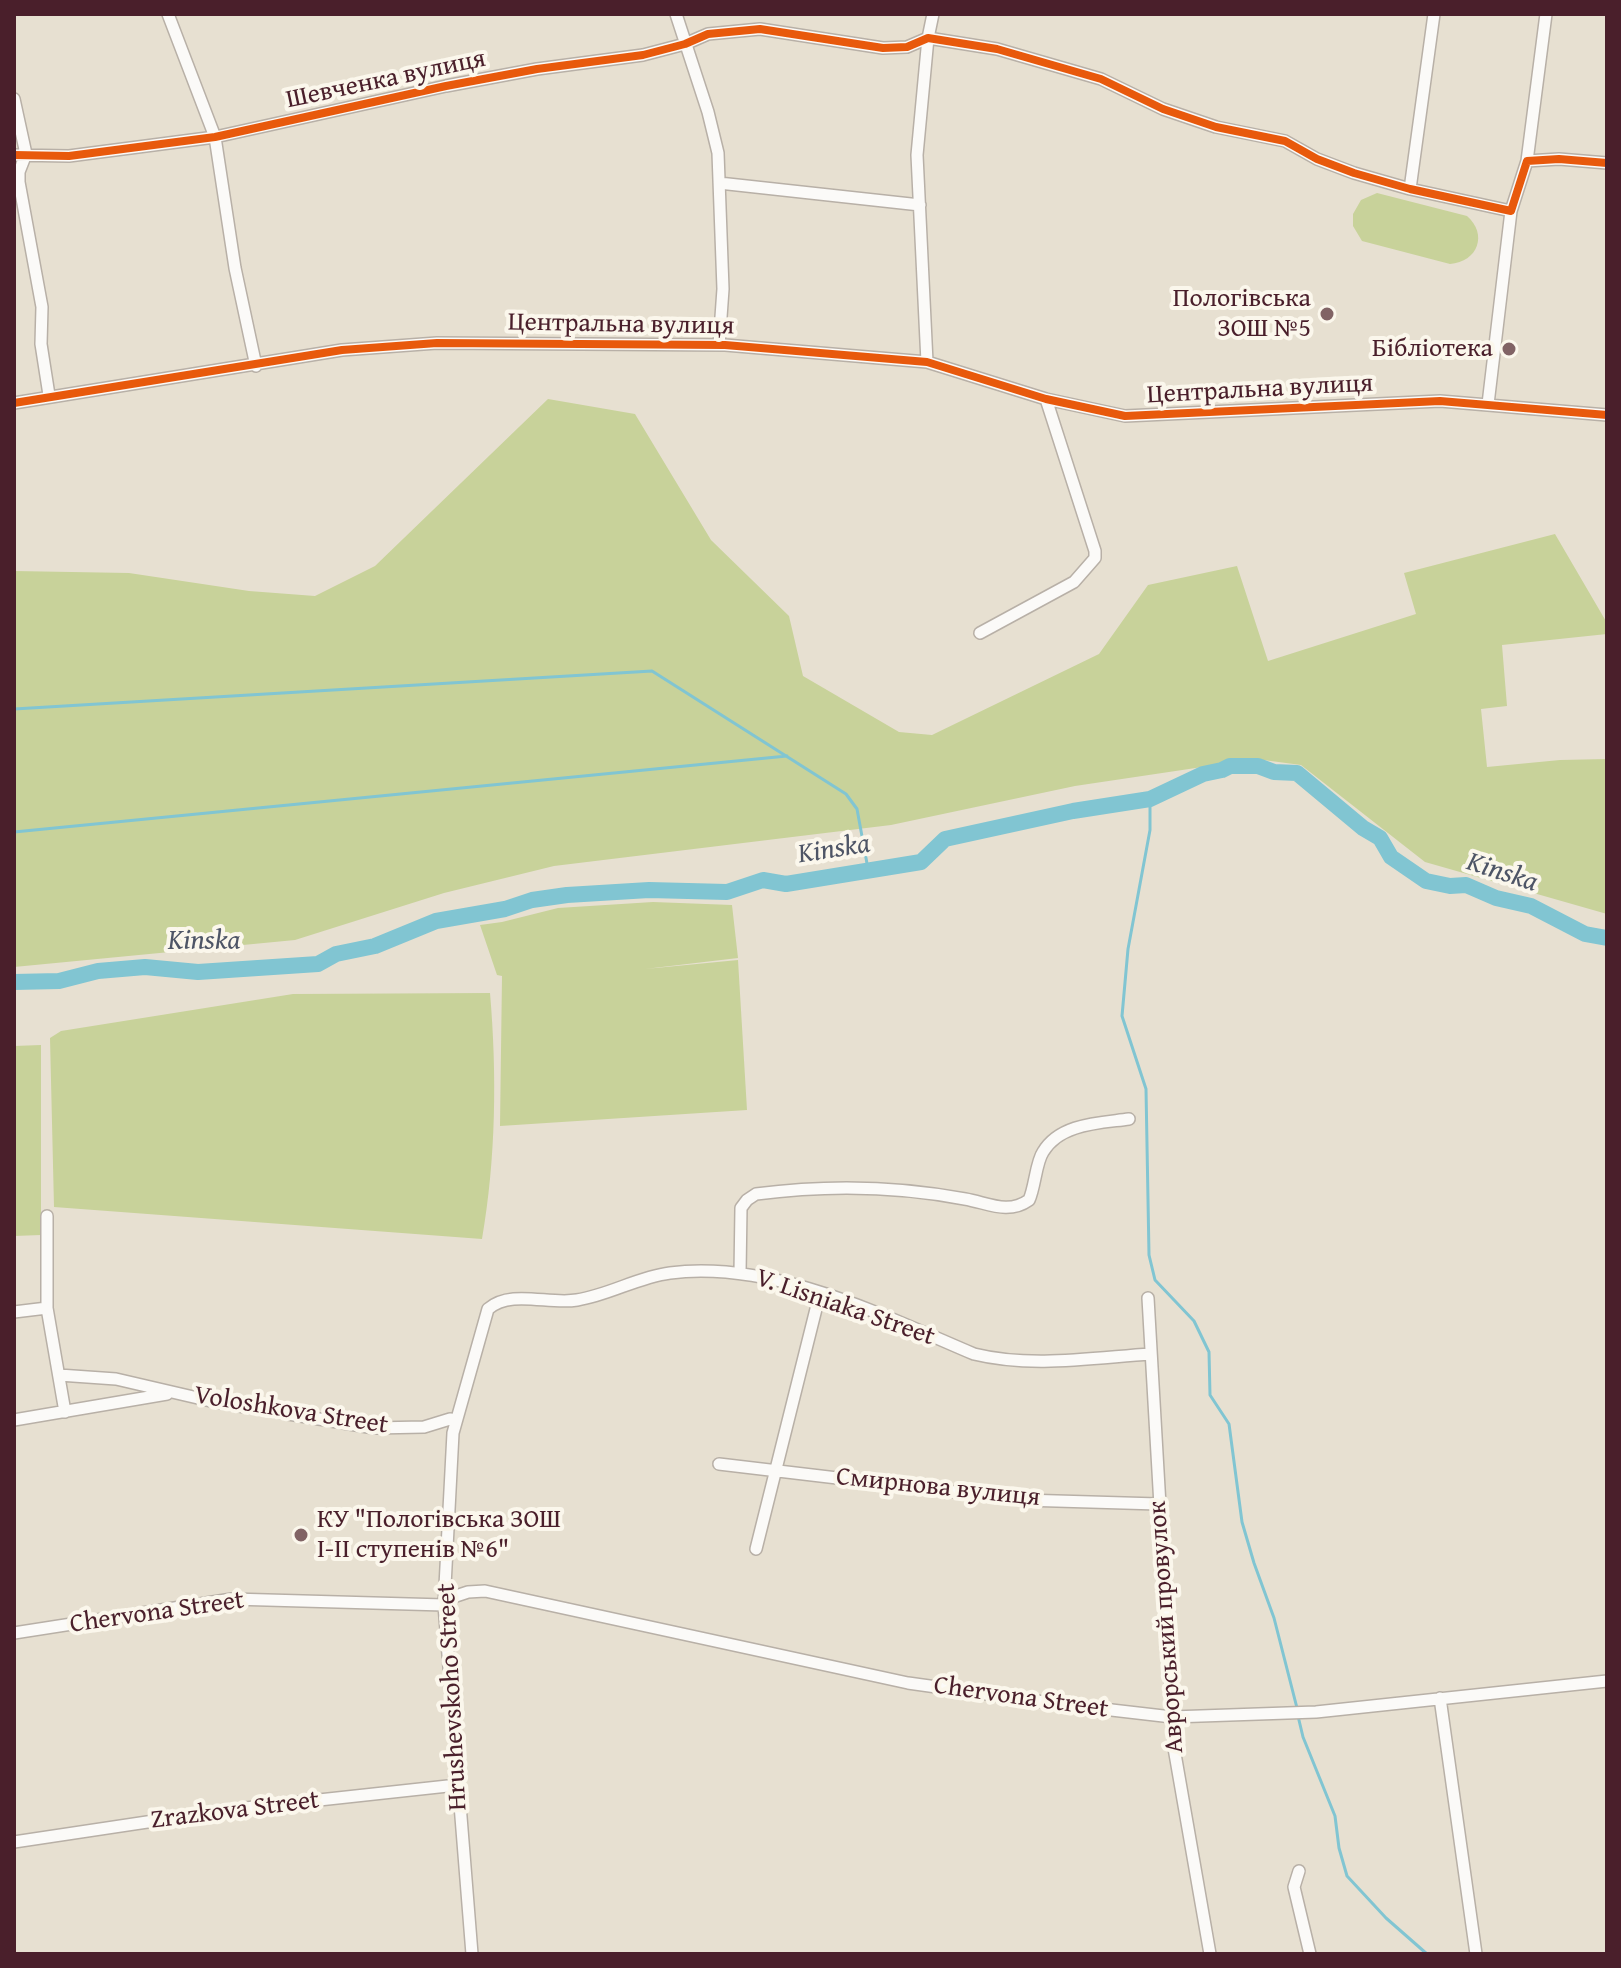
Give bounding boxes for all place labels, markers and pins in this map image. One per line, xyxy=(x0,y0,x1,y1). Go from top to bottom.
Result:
place label: Пологівська ЗОШ №5 xyxy=(1173,283,1311,344)
marker: Пологівська ЗОШ №5 xyxy=(1318,305,1336,323)
place label: Бібліотека xyxy=(1372,333,1493,365)
marker: Бібліотека xyxy=(1500,340,1518,358)
place label: КУ "Пологівська ЗОШ І-ІІ ступенів №6" xyxy=(317,1504,561,1566)
marker: КУ "Пологівська ЗОШ І-ІІ ступенів №6" xyxy=(292,1526,310,1544)

